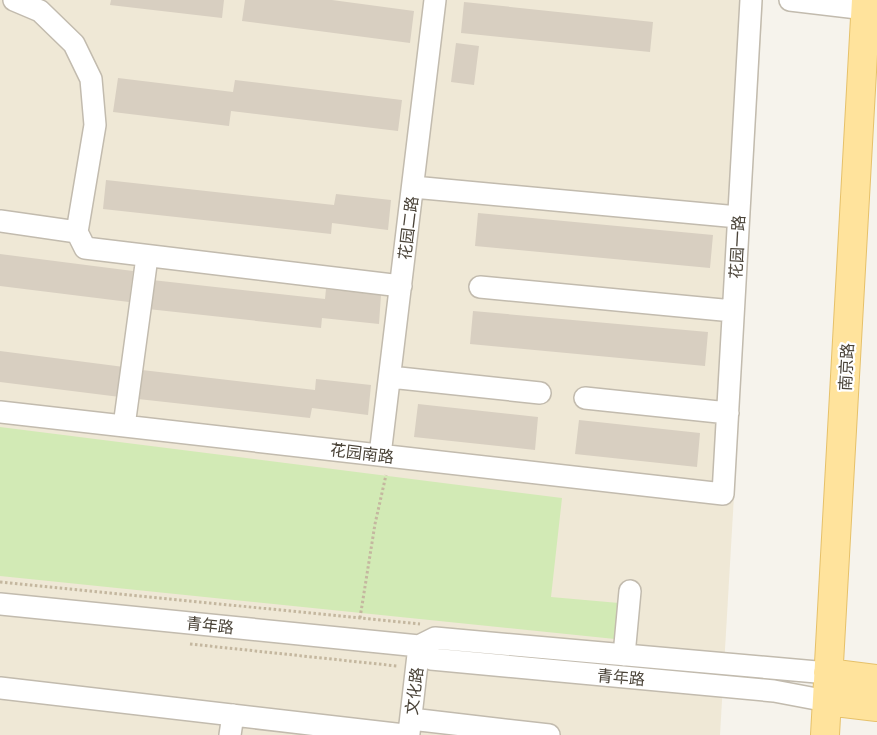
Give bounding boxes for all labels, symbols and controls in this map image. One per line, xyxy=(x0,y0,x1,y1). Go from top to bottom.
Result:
street label: 花园二路 xyxy=(394,195,422,261)
street label: 花园一路 xyxy=(725,215,749,279)
street label: 南京路 xyxy=(835,343,857,391)
street label: 花园南路 xyxy=(329,439,395,467)
street label: 青年路 xyxy=(185,613,235,637)
street label: 青年路 xyxy=(596,665,646,689)
street label: 文化路 xyxy=(401,666,427,716)

